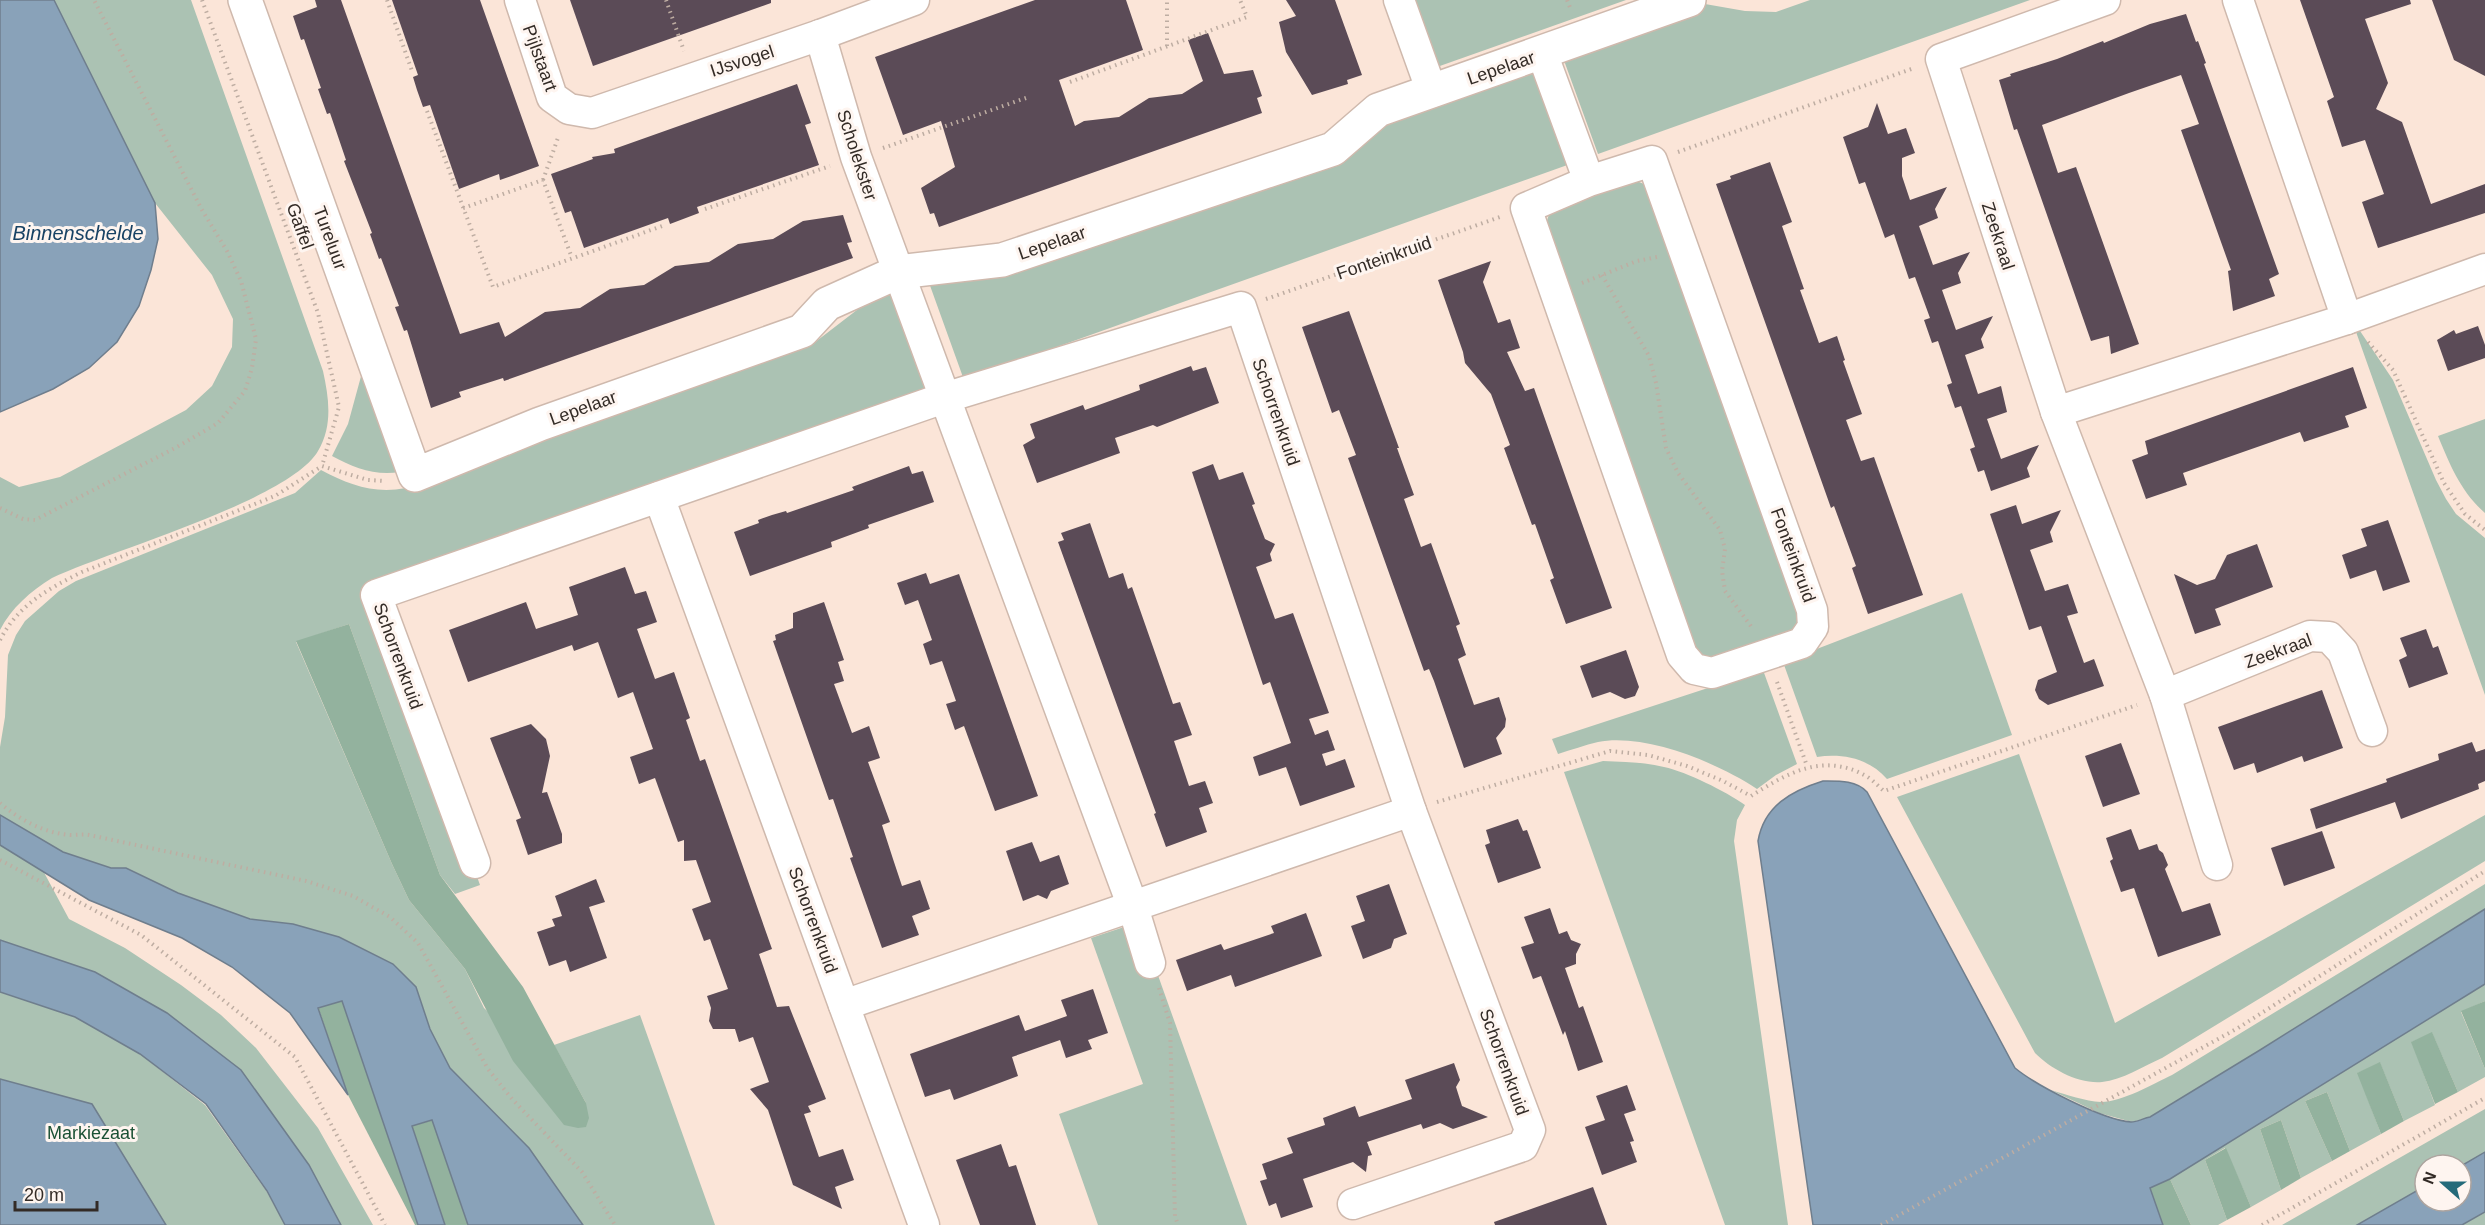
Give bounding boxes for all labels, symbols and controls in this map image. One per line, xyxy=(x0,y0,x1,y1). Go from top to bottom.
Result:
street label: Pijlstaart xyxy=(519,22,561,94)
street label: IJsvogel xyxy=(708,41,776,81)
street label: Lepelaar xyxy=(1465,47,1537,89)
street label: Scholekster xyxy=(833,107,881,203)
street label: Gaffel xyxy=(282,200,318,252)
street label: Zeekraal xyxy=(1978,200,2018,272)
street label: Tureluur xyxy=(309,203,351,273)
water label: Binnenschelde xyxy=(12,222,144,244)
street label: Lepelaar xyxy=(1016,222,1088,264)
street label: Fonteinkruid xyxy=(1334,232,1434,284)
street label: Schorrenkruid xyxy=(1248,356,1304,468)
street label: Lepelaar xyxy=(547,387,619,429)
street label: Fonteinkruid xyxy=(1767,505,1819,605)
street label: Schorrenkruid xyxy=(369,600,427,712)
street label: Zeekraal xyxy=(2242,630,2314,672)
street label: Schorrenkruid xyxy=(784,864,842,976)
street label: Schorrenkruid xyxy=(1475,1006,1533,1118)
park label: Markiezaat xyxy=(47,1123,135,1143)
north arrow xyxy=(2413,1153,2473,1213)
text: N xyxy=(2419,1169,2439,1186)
scale bar xyxy=(15,1174,98,1212)
text: 20 m xyxy=(24,1185,64,1205)

